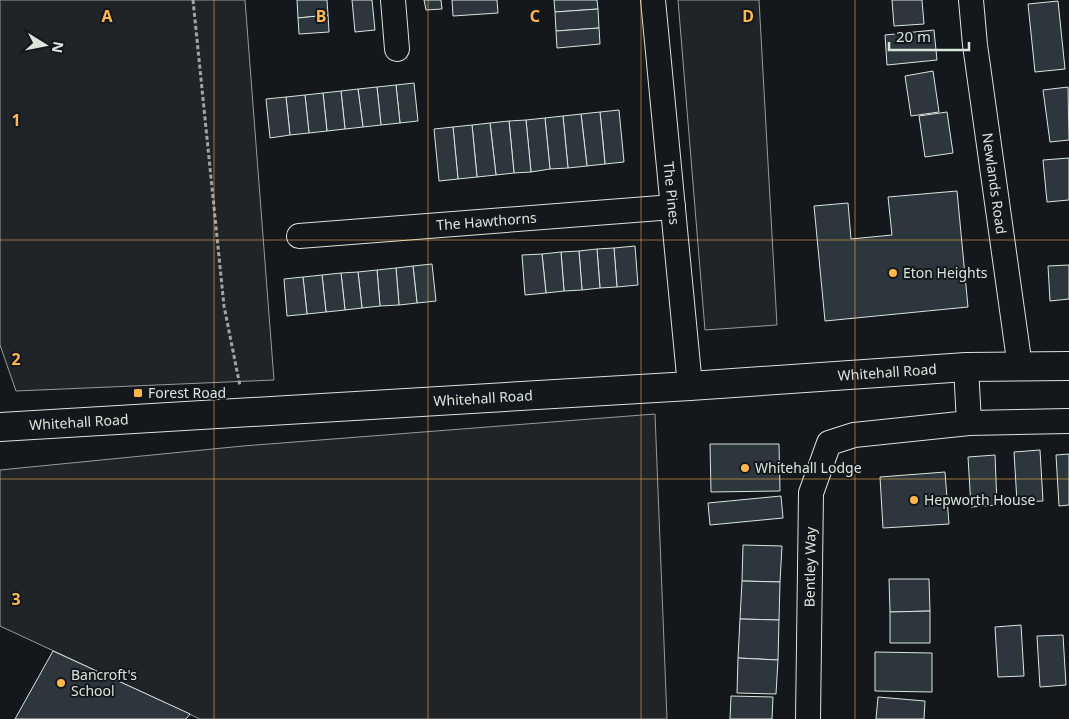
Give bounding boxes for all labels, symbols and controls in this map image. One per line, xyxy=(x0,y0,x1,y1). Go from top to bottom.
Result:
text: A xyxy=(101,5,113,27)
text: B xyxy=(316,5,326,27)
text: C xyxy=(530,5,540,27)
text: D xyxy=(742,5,754,27)
north arrow xyxy=(20,20,70,70)
scale bar xyxy=(889,20,969,52)
text: 20 m xyxy=(896,26,931,46)
text: N xyxy=(48,40,69,55)
text: 1 xyxy=(11,109,21,131)
street label: Newlands Road xyxy=(978,132,1011,235)
street label: The Pines xyxy=(660,161,685,226)
street label: The Hawthorns xyxy=(436,208,538,234)
place label: Eton Heights xyxy=(903,263,988,282)
marker: Eton Heights xyxy=(887,267,899,279)
text: 2 xyxy=(11,348,21,370)
street label: Whitehall Road xyxy=(837,359,938,385)
place label: Forest Road xyxy=(148,383,226,402)
street label: Whitehall Road xyxy=(433,385,533,410)
marker: Forest Road xyxy=(132,387,144,399)
street label: Whitehall Road xyxy=(29,409,129,434)
place label: Whitehall Lodge xyxy=(755,458,862,477)
marker: Whitehall Lodge xyxy=(739,462,751,474)
place label: Hepworth House xyxy=(924,490,1035,509)
marker: Hepworth House xyxy=(908,494,920,506)
street label: Bentley Way xyxy=(799,526,820,607)
text: 3 xyxy=(11,588,21,610)
place label: Bancroft's School xyxy=(71,665,137,700)
marker: Bancroft's School xyxy=(55,677,67,689)

